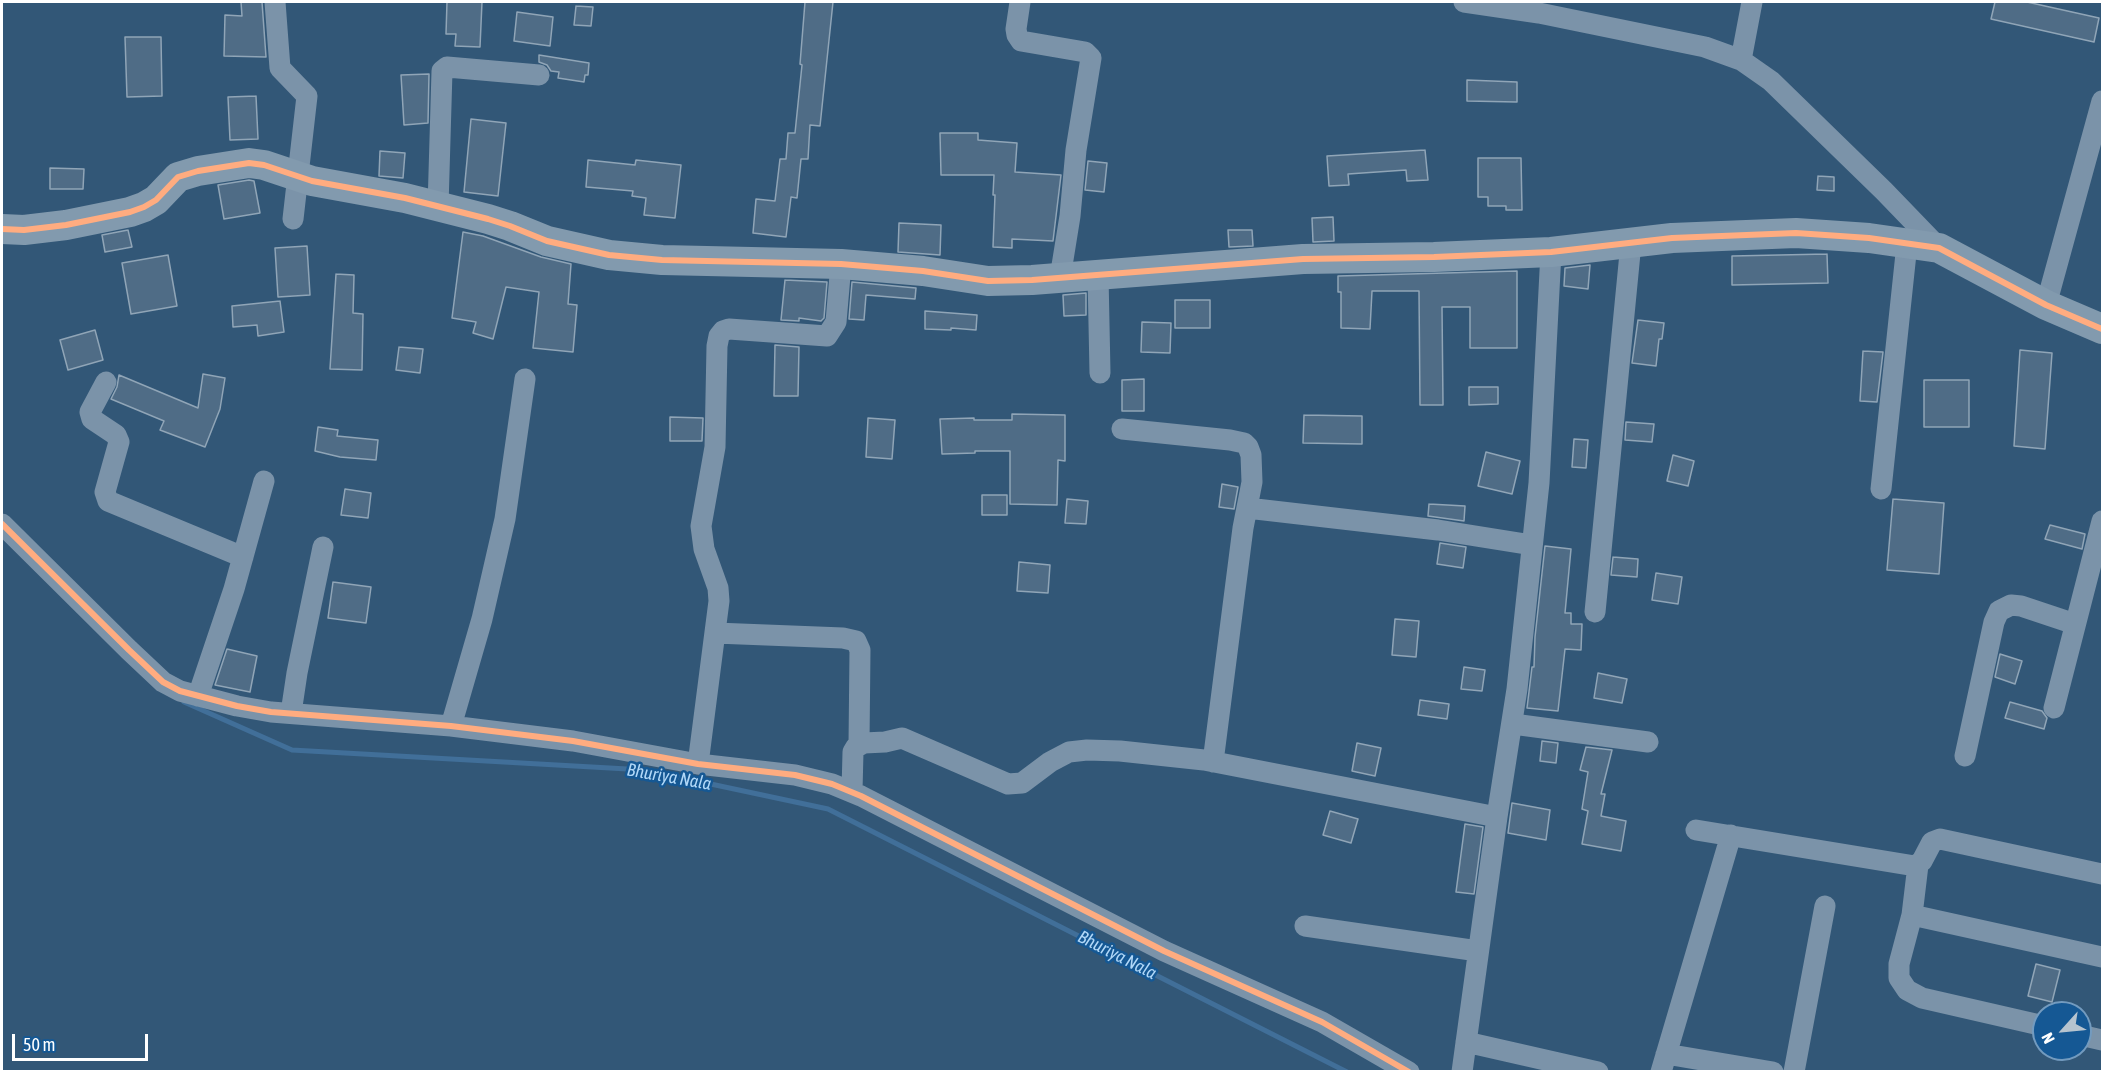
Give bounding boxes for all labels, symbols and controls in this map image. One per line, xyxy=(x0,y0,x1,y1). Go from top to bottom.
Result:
water label: Bhuriya Nala xyxy=(625,759,713,795)
water label: Bhuriya Nala xyxy=(1074,926,1160,984)
north arrow xyxy=(2032,1001,2092,1061)
scale bar xyxy=(15,1022,152,1060)
text: N xyxy=(2038,1030,2058,1047)
text: 50 m xyxy=(23,1034,55,1055)

